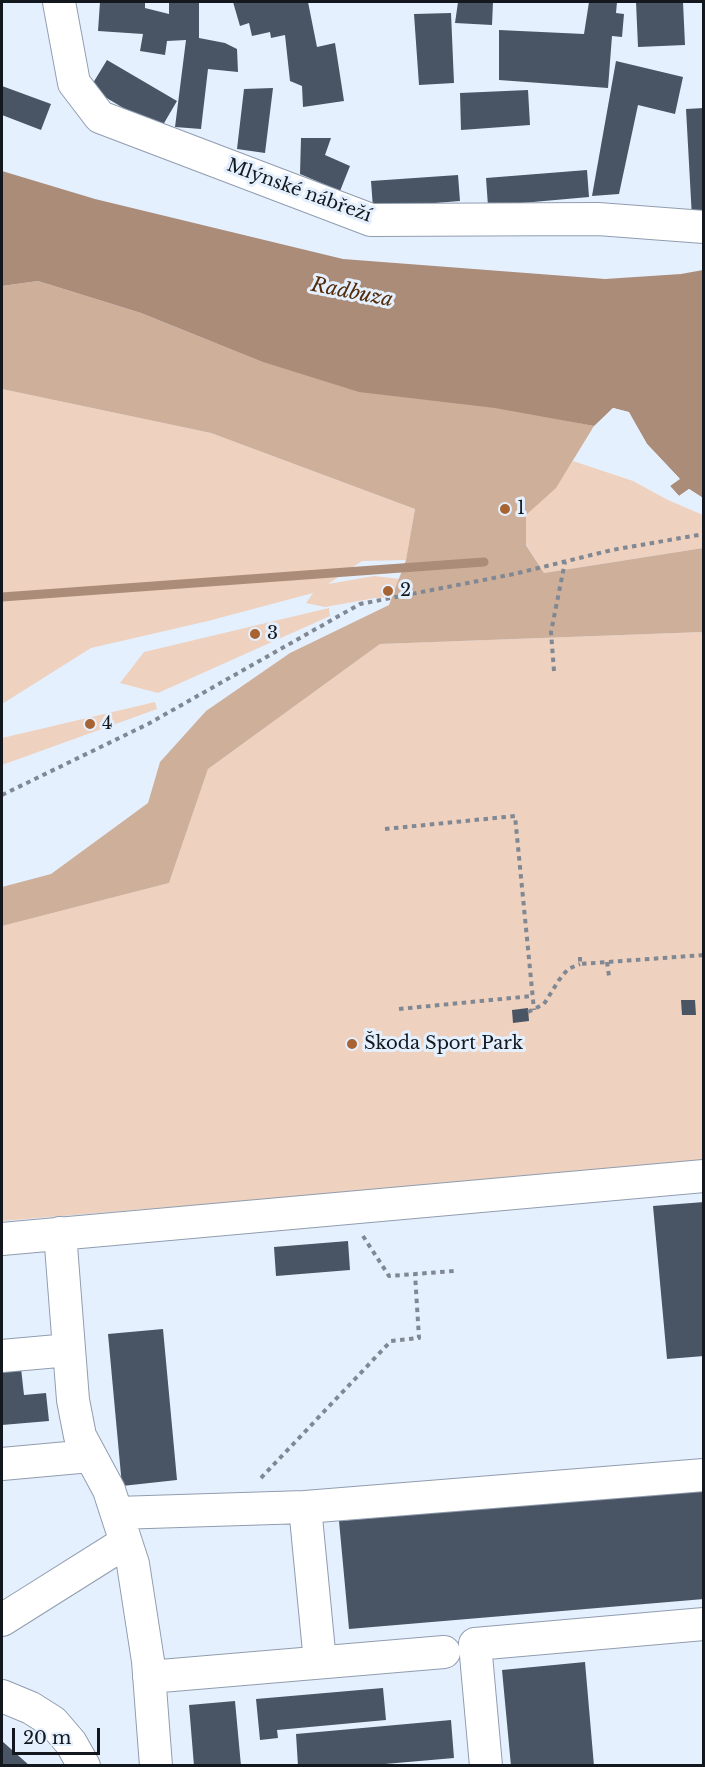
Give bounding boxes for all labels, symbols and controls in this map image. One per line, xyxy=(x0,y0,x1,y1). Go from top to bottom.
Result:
street label: Mlýnské nábřeží xyxy=(224,155,374,227)
water label: Radbuza xyxy=(309,273,395,313)
place label: 1 xyxy=(517,498,525,520)
marker: 1 xyxy=(498,502,512,516)
place label: 2 xyxy=(400,580,411,602)
marker: 2 xyxy=(381,584,395,598)
place label: 3 xyxy=(267,623,278,645)
marker: 3 xyxy=(248,627,262,641)
place label: 4 xyxy=(102,713,113,735)
marker: 4 xyxy=(83,717,97,731)
place label: Škoda Sport Park xyxy=(364,1033,523,1055)
marker: Škoda Sport Park xyxy=(345,1037,359,1051)
scale bar xyxy=(15,1716,104,1754)
text: 20 m xyxy=(23,1727,71,1749)

